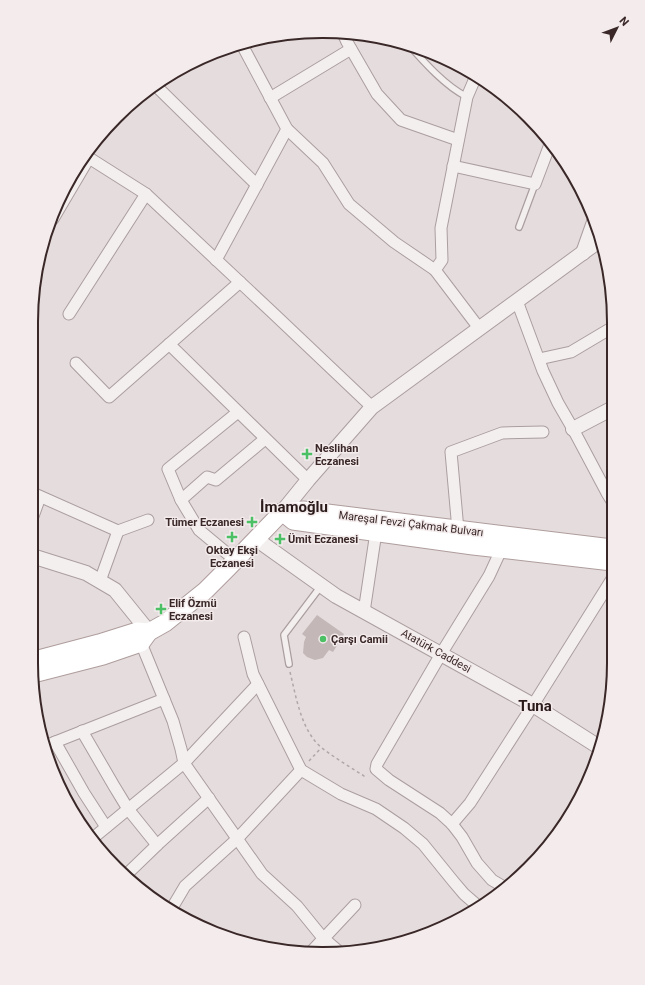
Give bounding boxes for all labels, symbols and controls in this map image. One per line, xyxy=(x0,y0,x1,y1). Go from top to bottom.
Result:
north arrow xyxy=(597,8,637,48)
text: N xyxy=(617,14,632,29)
place label: Neslihan Eczanesi xyxy=(315,442,359,468)
marker: Neslihan Eczanesi xyxy=(302,449,312,459)
district label: İmamoğlu xyxy=(260,498,328,516)
street label: Mareşal Fevzi Çakmak Bulvarı xyxy=(338,509,484,539)
place label: Tümer Eczanesi xyxy=(165,516,244,529)
marker: Tümer Eczanesi xyxy=(247,517,257,527)
marker: Oktay Ekşi Eczanesi xyxy=(227,532,237,542)
place label: Ümit Eczanesi xyxy=(288,532,358,546)
marker: Ümit Eczanesi xyxy=(275,534,285,544)
place label: Oktay Ekşi Eczanesi xyxy=(206,544,258,570)
place label: Elif Özmü Eczanesi xyxy=(169,596,217,623)
marker: Elif Özmü Eczanesi xyxy=(156,604,166,614)
street label: Atatürk Caddesi xyxy=(399,626,473,676)
place label: Çarşı Camii xyxy=(331,633,388,646)
marker: Çarşı Camii xyxy=(318,634,328,644)
district label: Tuna xyxy=(518,697,552,715)

